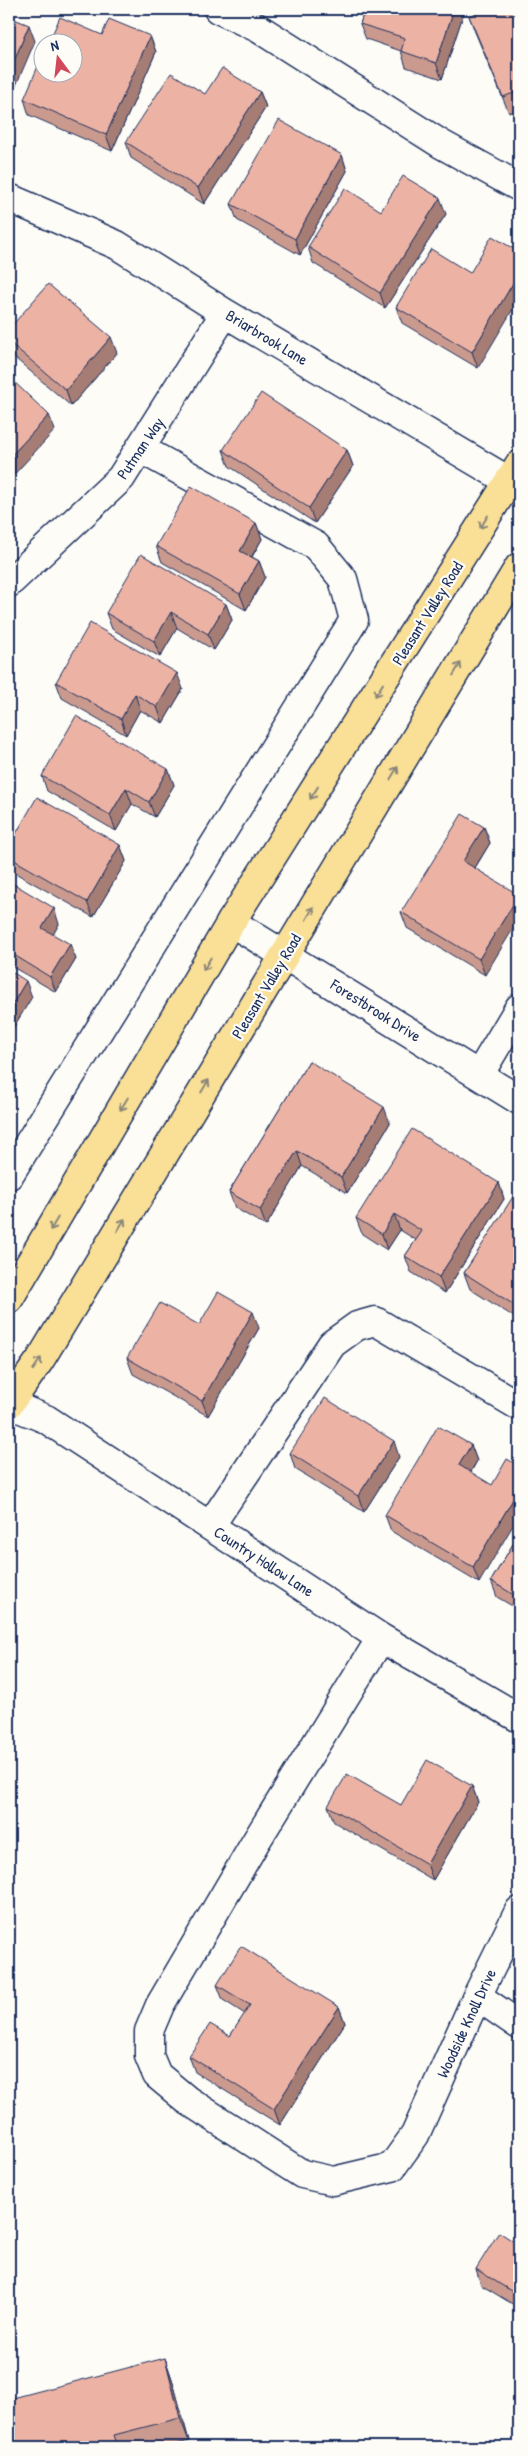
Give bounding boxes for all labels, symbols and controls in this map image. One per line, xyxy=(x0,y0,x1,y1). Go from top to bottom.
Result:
north arrow xyxy=(32,32,82,82)
text: N xyxy=(48,35,61,55)
street label: Briarbrook Lane xyxy=(222,304,313,370)
street label: Putman Way xyxy=(111,412,169,483)
one-way arrow xyxy=(478,515,488,529)
street label: Pleasant Valley Road xyxy=(386,557,468,669)
one-way arrow xyxy=(453,663,463,677)
one-way arrow xyxy=(373,682,383,696)
one-way arrow xyxy=(390,767,400,781)
one-way arrow xyxy=(308,786,318,800)
one-way arrow xyxy=(306,906,316,920)
street label: Pleasant Valley Road xyxy=(226,929,306,1043)
one-way arrow xyxy=(201,956,211,970)
street label: Forestbrook Drive xyxy=(326,973,426,1047)
one-way arrow xyxy=(201,1079,211,1093)
one-way arrow xyxy=(119,1096,129,1110)
one-way arrow xyxy=(48,1217,58,1231)
one-way arrow xyxy=(117,1219,127,1233)
one-way arrow xyxy=(32,1357,42,1371)
street label: Country Hollow Lane xyxy=(210,1520,319,1602)
street label: Woodside Knoll Drive xyxy=(431,1964,501,2081)

